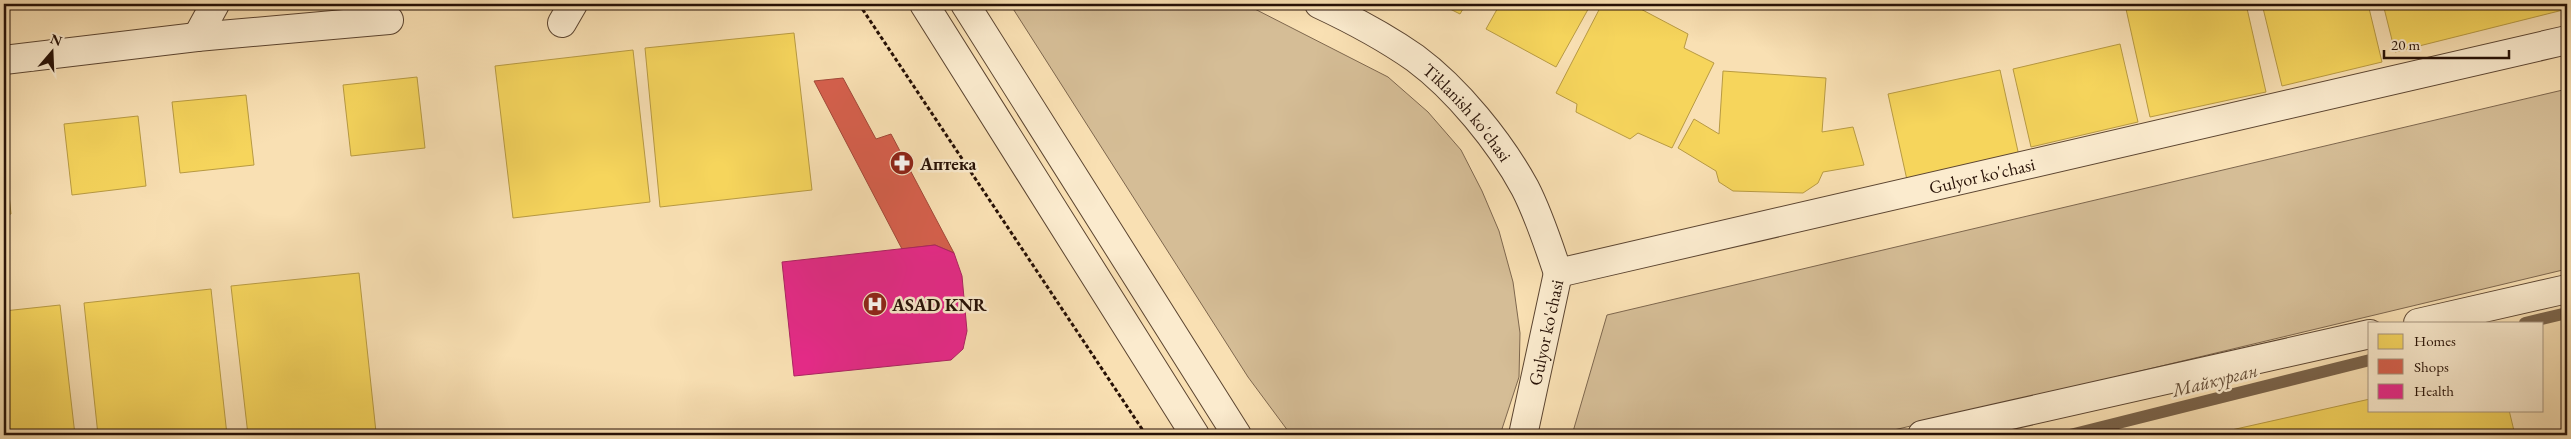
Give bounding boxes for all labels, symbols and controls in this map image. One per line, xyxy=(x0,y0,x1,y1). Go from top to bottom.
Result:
north arrow xyxy=(28,28,78,78)
scale bar xyxy=(2384,28,2508,60)
text: N xyxy=(48,29,65,50)
text: 20 m xyxy=(2391,35,2420,54)
street label: Tiklanish ko'chasi xyxy=(1418,58,1518,166)
pharmacy icon: Аптека xyxy=(889,150,915,176)
place label: Аптека xyxy=(919,152,976,175)
street label: Gulyor ko'chasi xyxy=(1927,152,2038,198)
street label: Gulyor ko'chasi xyxy=(1523,277,1568,388)
hospital icon: ASAD KNR xyxy=(862,291,888,317)
place label: ASAD KNR xyxy=(891,293,987,316)
legend xyxy=(2368,322,2544,412)
text: Homes xyxy=(2414,331,2456,350)
water label: Майкурган xyxy=(2169,357,2260,403)
text: Shops xyxy=(2414,357,2449,376)
text: Health xyxy=(2414,381,2454,400)

